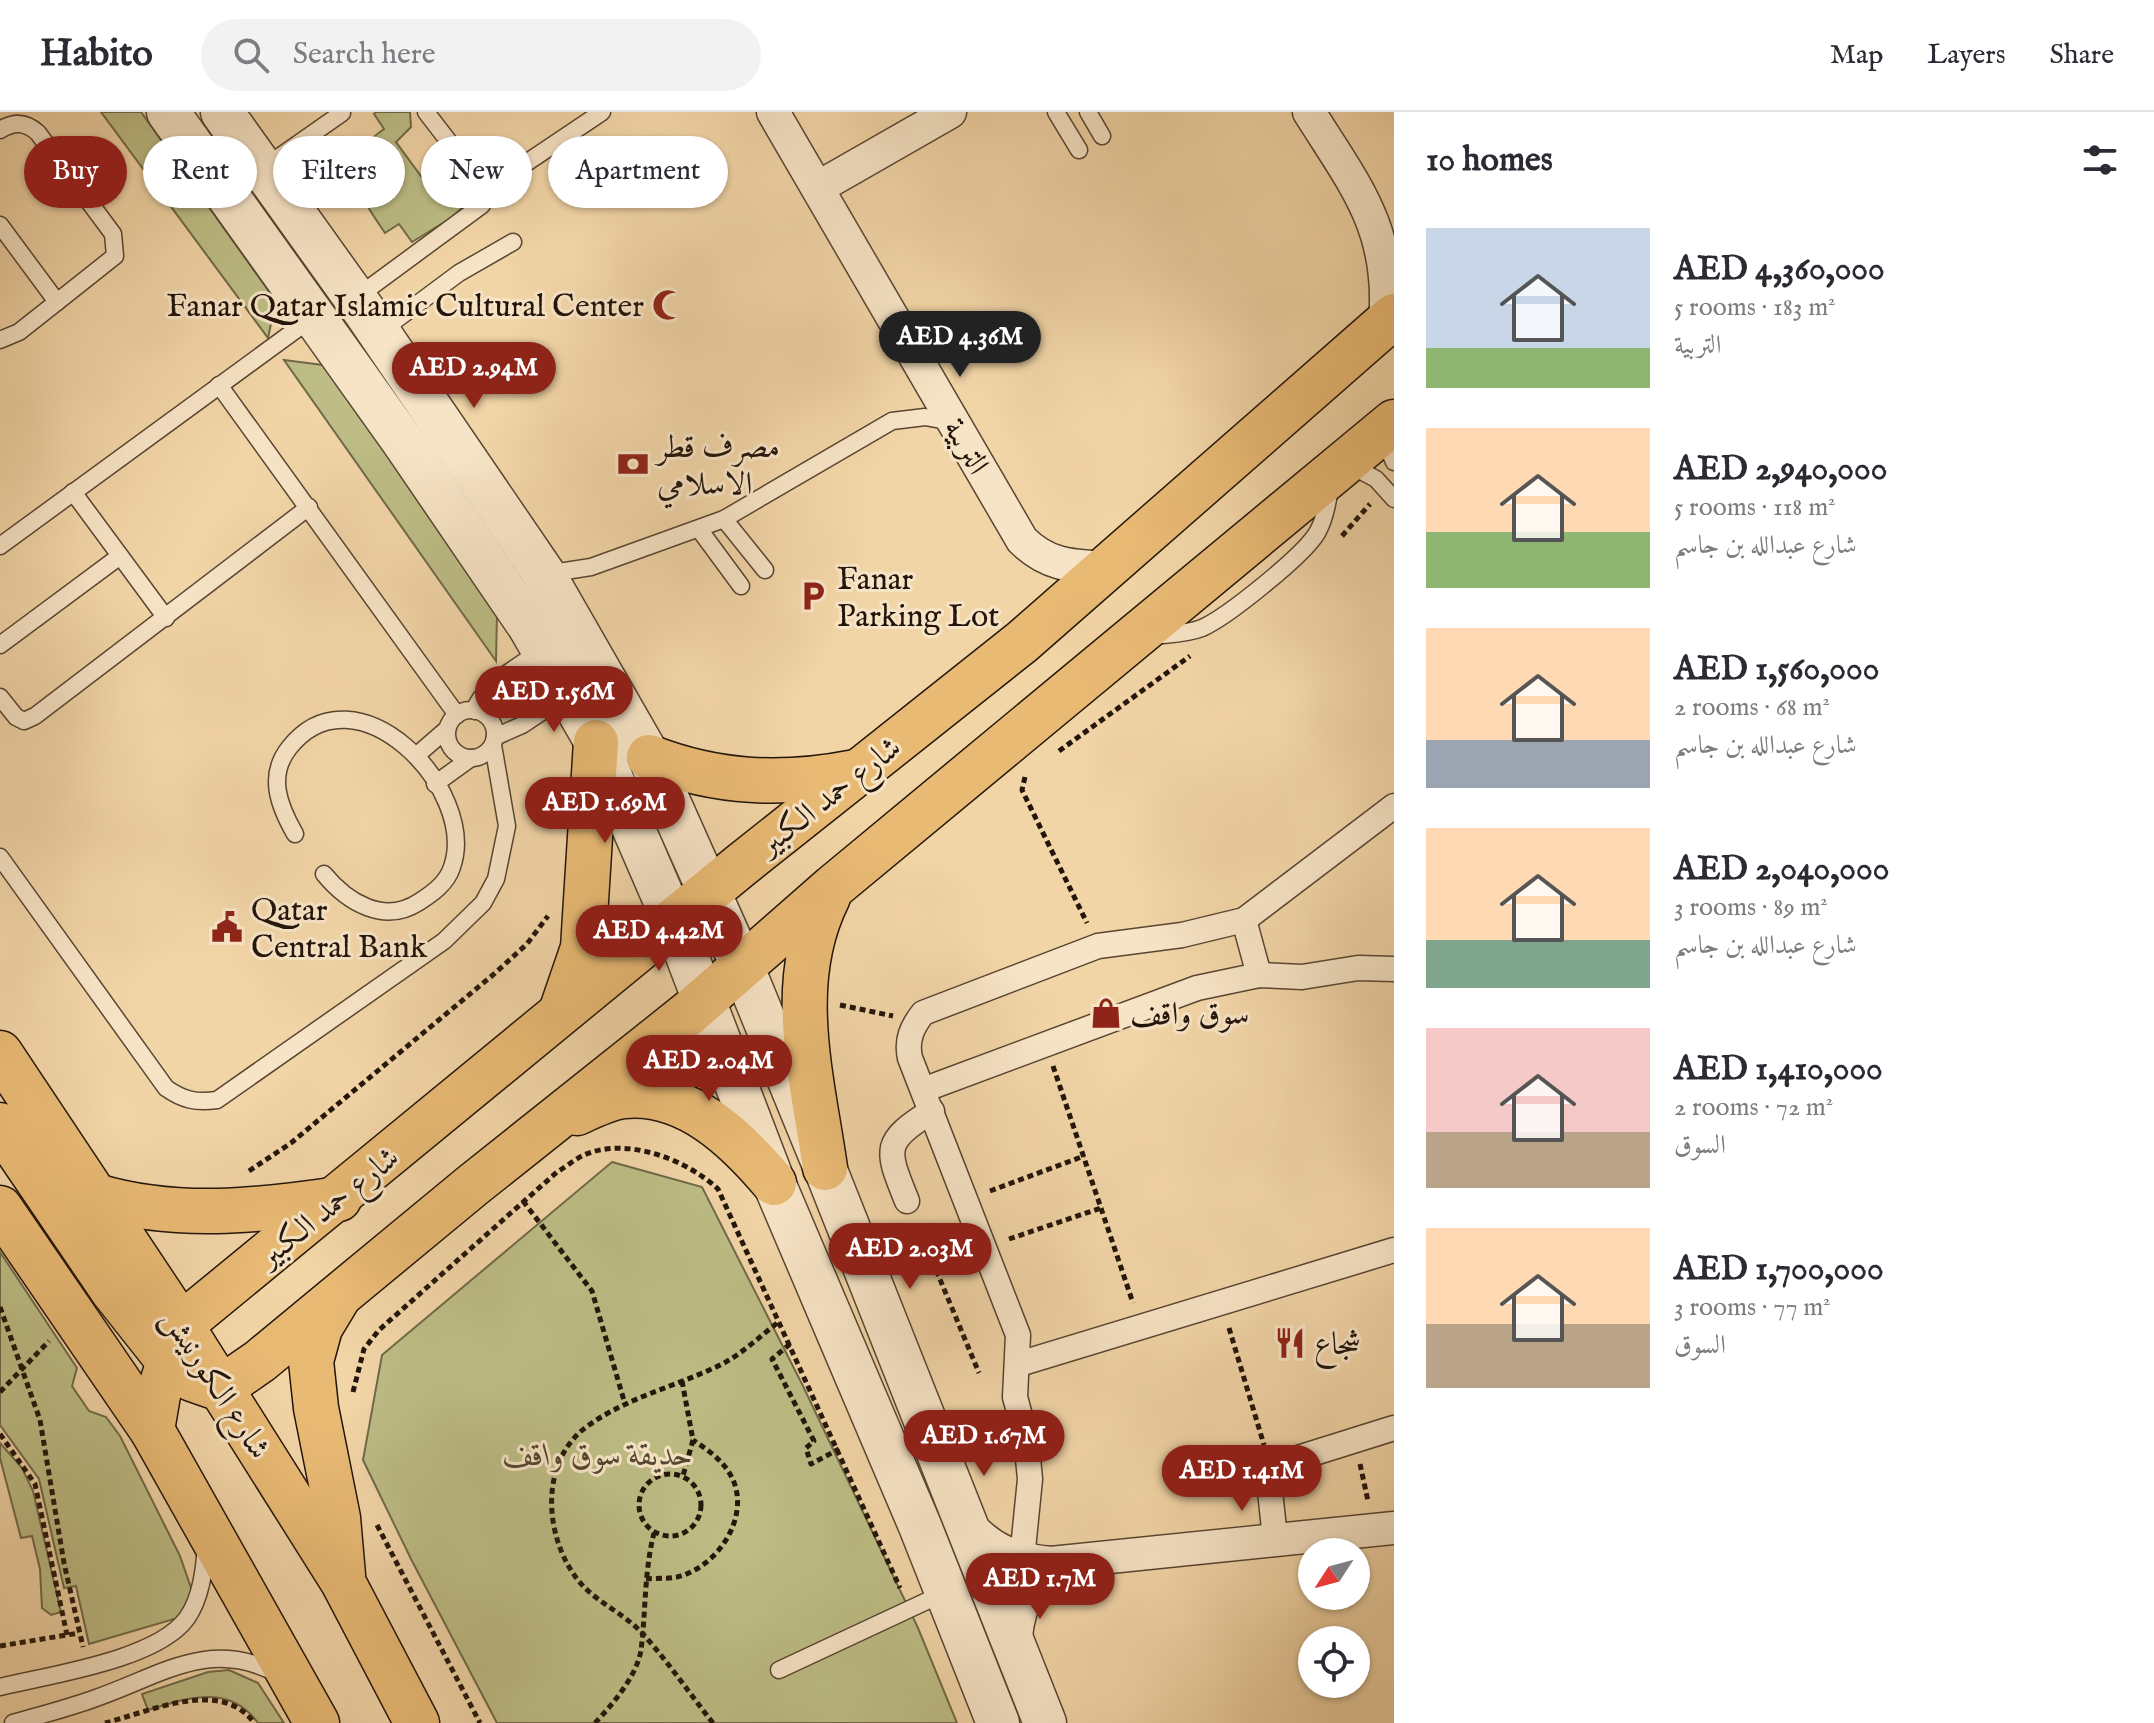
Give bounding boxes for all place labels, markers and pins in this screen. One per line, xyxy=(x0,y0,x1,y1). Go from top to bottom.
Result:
place label: Fanar Qatar Islamic Cultural Center xyxy=(167,287,644,328)
mosque icon: Fanar Qatar Islamic Cultural Center xyxy=(651,288,685,322)
pin: AED 4.36M xyxy=(868,311,1052,379)
pin: AED 2.94M xyxy=(382,342,566,410)
place label: مصرف قطر الاسلامي xyxy=(654,428,780,509)
bank icon: مصرف قطر الاسلامي xyxy=(616,447,650,481)
place label: Fanar Parking Lot xyxy=(837,560,999,638)
parking icon: Fanar Parking Lot xyxy=(796,579,830,613)
pin: AED 1.56M xyxy=(462,666,646,734)
pin: AED 1.69M xyxy=(513,777,697,845)
place label: Qatar Central Bank xyxy=(251,891,428,969)
pin: AED 4.42M xyxy=(567,905,751,973)
public building icon: Qatar Central Bank xyxy=(210,910,244,944)
place label: سوق واقف xyxy=(1130,995,1250,1036)
shop icon: سوق واقف xyxy=(1089,996,1123,1030)
pin: AED 2.04M xyxy=(617,1035,801,1103)
pin: AED 2.03M xyxy=(818,1223,1002,1291)
place label: شجاع xyxy=(1314,1325,1361,1370)
restaurant icon: شجاع xyxy=(1273,1326,1307,1360)
pin: AED 1.67M xyxy=(892,1410,1076,1478)
pin: AED 1.41M xyxy=(1150,1445,1334,1513)
pin: AED 1.7M xyxy=(957,1553,1123,1621)

